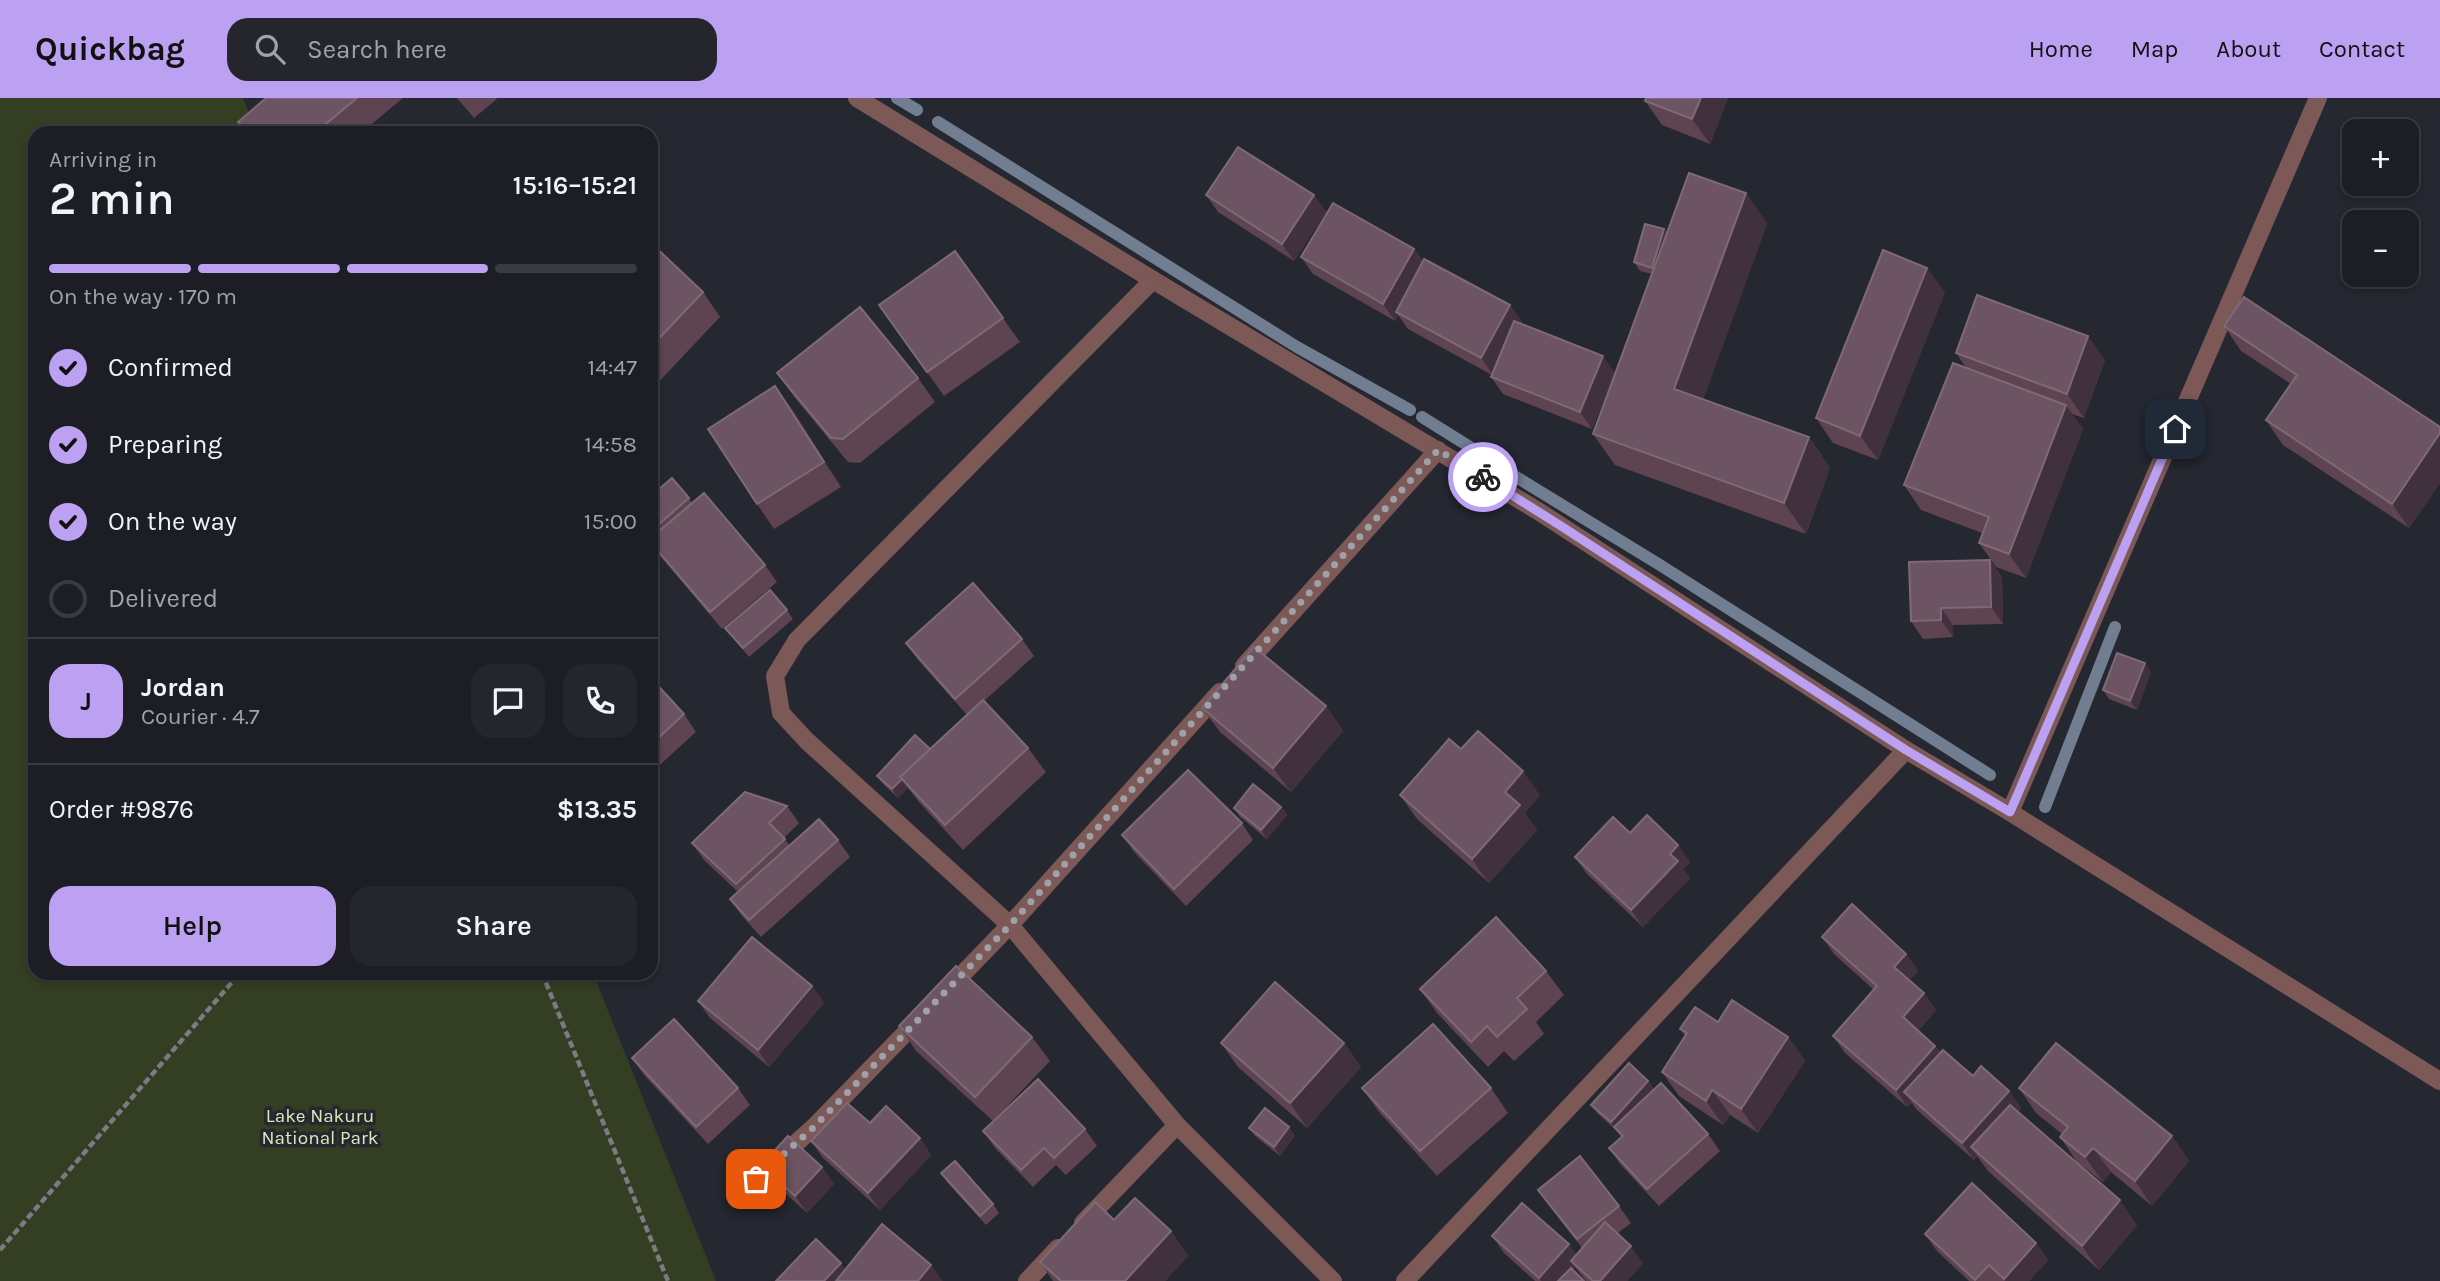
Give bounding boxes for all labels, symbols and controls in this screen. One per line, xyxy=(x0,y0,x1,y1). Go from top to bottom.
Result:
search box xyxy=(227,18,717,81)
text: Quickbag xyxy=(35,30,185,68)
icon: search xyxy=(251,30,289,68)
text: Search here xyxy=(307,34,447,65)
text: Home xyxy=(2029,35,2093,63)
text: Map xyxy=(2131,35,2178,63)
text: About xyxy=(2216,35,2281,63)
text: Contact xyxy=(2319,35,2405,63)
map controls xyxy=(2342,119,2419,287)
button: + xyxy=(2342,119,2419,196)
text: Arriving in xyxy=(49,146,157,173)
text: 15:16–15:21 xyxy=(513,170,637,201)
text: 2 min xyxy=(49,172,175,226)
button: − xyxy=(2342,210,2419,287)
text: On the way · 170 m xyxy=(49,283,237,310)
icon: check xyxy=(49,349,87,387)
text: Confirmed xyxy=(108,352,233,383)
text: 14:47 xyxy=(588,354,637,381)
pin xyxy=(2145,399,2205,459)
icon: home xyxy=(2156,410,2194,448)
icon: check xyxy=(49,426,87,464)
text: Preparing xyxy=(108,429,222,460)
text: 14:58 xyxy=(584,431,637,458)
courier xyxy=(1448,442,1518,512)
icon: bike xyxy=(1464,458,1502,496)
icon: check xyxy=(49,503,87,541)
text: On the way xyxy=(108,506,237,537)
text: 15:00 xyxy=(584,508,637,535)
text: Delivered xyxy=(108,583,218,614)
button: chat xyxy=(471,664,545,738)
button: phone xyxy=(563,664,637,738)
text: Jordan xyxy=(141,672,225,703)
text: J xyxy=(80,686,92,717)
text: Courier · 4.7 xyxy=(141,703,260,730)
text: Order #9876 xyxy=(49,794,194,825)
text: $13.35 xyxy=(557,794,637,825)
button: Help xyxy=(49,886,336,966)
button: Share xyxy=(350,886,637,966)
park label: Lake Nakuru National Park xyxy=(262,1105,379,1149)
pin xyxy=(726,1149,786,1209)
icon: bag xyxy=(737,1160,775,1198)

